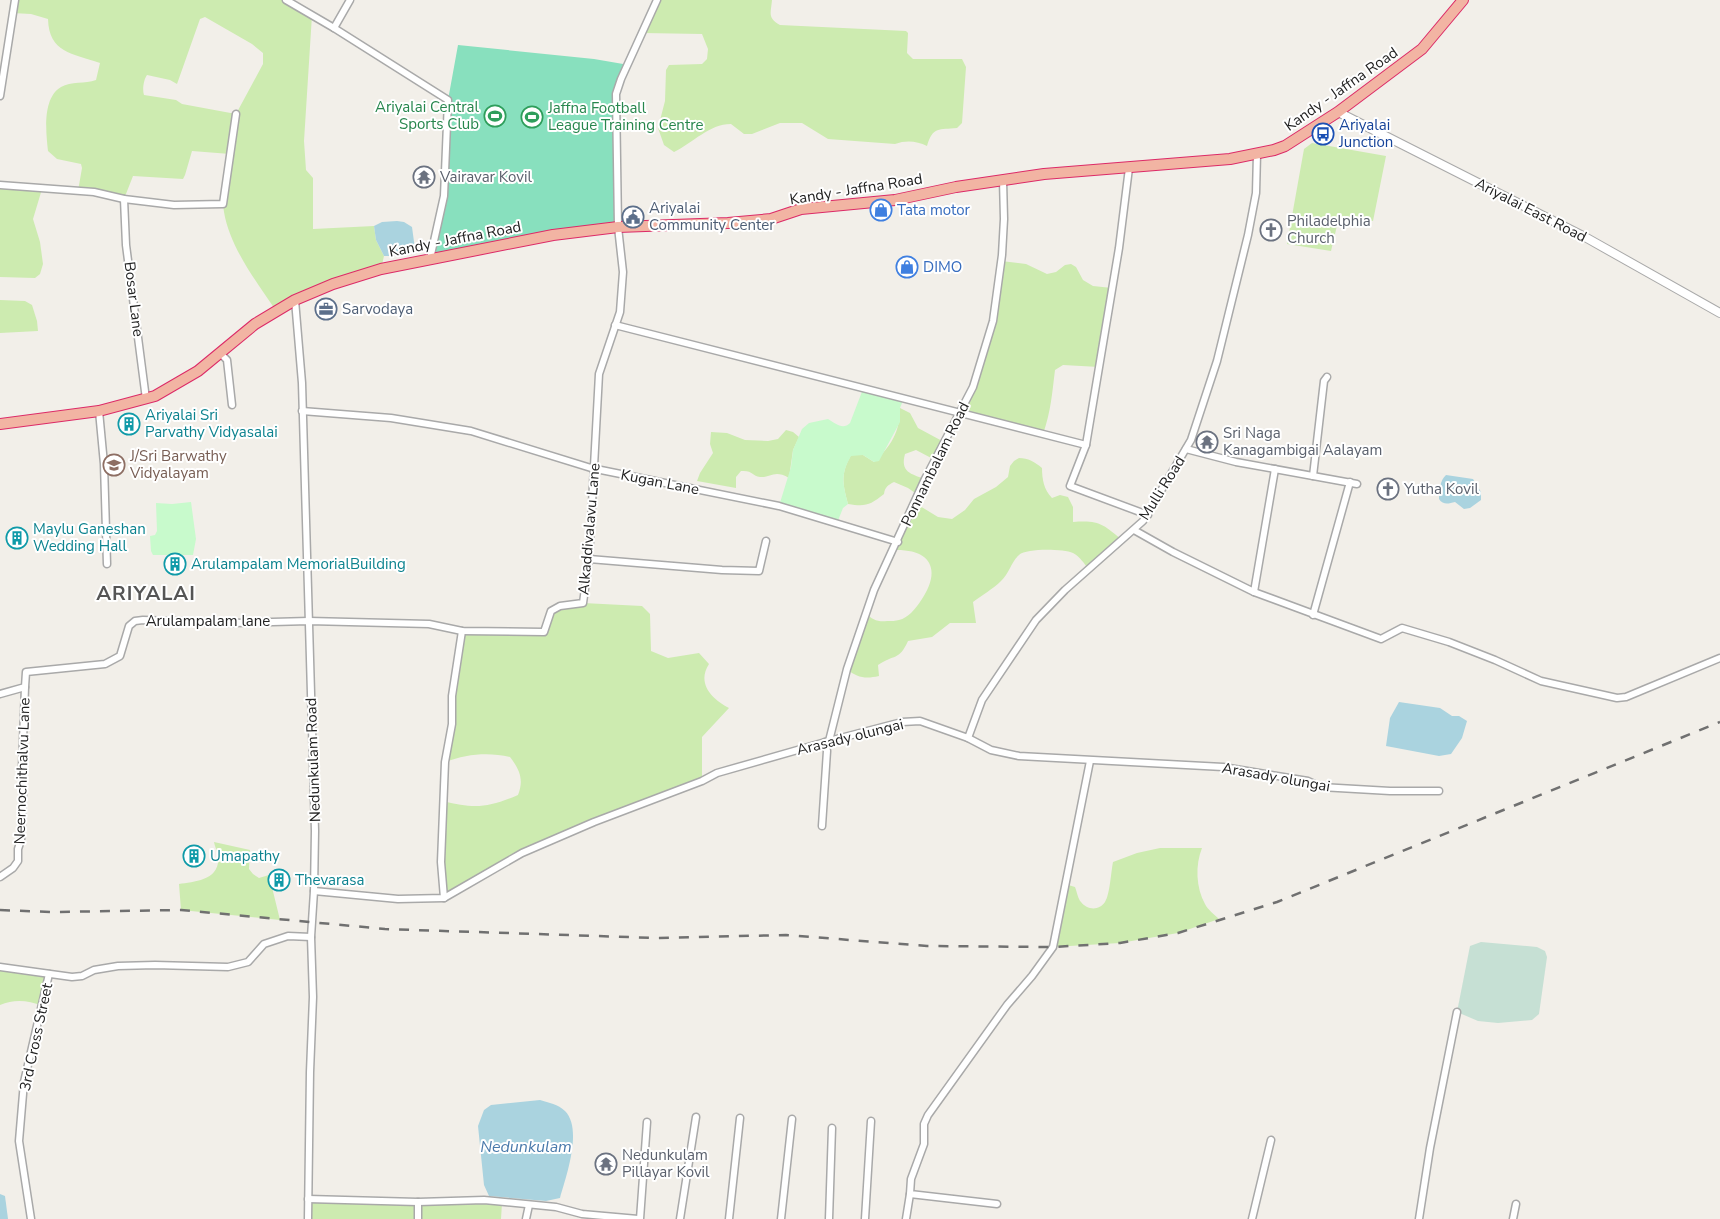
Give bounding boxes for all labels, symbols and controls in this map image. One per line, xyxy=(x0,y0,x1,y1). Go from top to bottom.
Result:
street label: Kandy - Jaffna Road xyxy=(1280,42,1402,136)
place label: Ariyalai Central Sports Club xyxy=(375,97,480,134)
place label: Jaffna Football League Training Centre xyxy=(547,98,703,135)
sports icon: Ariyalai Central Sports Club xyxy=(483,104,507,128)
sports icon: Jaffna Football League Training Centre xyxy=(520,105,544,129)
place label: Ariyalai Junction xyxy=(1338,115,1393,152)
bus stop icon: Ariyalai Junction xyxy=(1311,122,1335,146)
temple icon: Vairavar Kovil xyxy=(412,165,436,189)
place label: Vairavar Kovil xyxy=(439,167,532,187)
street label: Kandy - Jaffna Road xyxy=(788,169,924,209)
street label: Ariyalai East Road xyxy=(1472,173,1590,247)
place label: Ariyalai Community Center xyxy=(649,198,775,235)
shop icon: Tata motor xyxy=(869,198,893,222)
place label: Tata motor xyxy=(897,200,971,220)
public building icon: Ariyalai Community Center xyxy=(621,205,645,229)
place label: Philadelphia Church xyxy=(1287,211,1371,248)
street label: Kandy - Jaffna Road xyxy=(387,216,523,262)
church icon: Philadelphia Church xyxy=(1259,218,1283,242)
shop icon: DIMO xyxy=(895,255,919,279)
place label: DIMO xyxy=(923,257,962,277)
street label: Bosar Lane xyxy=(119,260,149,338)
office icon: Sarvodaya xyxy=(314,297,338,321)
place label: Sarvodaya xyxy=(342,299,413,319)
street label: Ponnambalam Road xyxy=(896,398,974,530)
place label: Ariyalai Sri Parvathy Vidyasalai xyxy=(145,405,278,442)
building icon: Ariyalai Sri Parvathy Vidyasalai xyxy=(117,412,141,436)
place label: Sri Naga Kanagambigai Aalayam xyxy=(1223,423,1382,460)
temple icon: Sri Naga Kanagambigai Aalayam xyxy=(1195,430,1219,454)
place label: J/Sri Barwathy Vidyalayam xyxy=(129,446,227,483)
street label: Mulli Road xyxy=(1134,452,1190,524)
school or university icon: J/Sri Barwathy Vidyalayam xyxy=(102,453,126,477)
street label: Alkaddivalavu Lane xyxy=(573,462,605,596)
street label: Kugan Lane xyxy=(619,465,701,499)
church icon: Yutha Kovil xyxy=(1376,477,1400,501)
place label: Yutha Kovil xyxy=(1403,479,1479,499)
place label: Maylu Ganeshan Wedding Hall xyxy=(33,519,146,556)
building icon: Maylu Ganeshan Wedding Hall xyxy=(5,526,29,550)
building icon: Arulampalam MemorialBuilding xyxy=(163,552,187,576)
place label: Arulampalam MemorialBuilding xyxy=(191,554,406,574)
district label: ARIYALAI xyxy=(96,580,196,607)
street label: Arulampalam lane xyxy=(146,611,270,631)
street label: Neernochithalvu Lane xyxy=(9,697,35,845)
street label: Nedunkulam Road xyxy=(301,697,325,823)
street label: Arasady olungai xyxy=(794,714,906,760)
street label: Arasady olungai xyxy=(1220,758,1332,796)
building icon: Umapathy xyxy=(182,844,206,868)
place label: Umapathy xyxy=(210,846,280,866)
building icon: Thevarasa xyxy=(267,868,291,892)
place label: Thevarasa xyxy=(295,870,364,890)
street label: 3rd Cross Street xyxy=(15,980,57,1093)
water label: Nedunkulam xyxy=(480,1136,572,1158)
place label: Nedunkulam Pillayar Kovil xyxy=(622,1145,710,1182)
temple icon: Nedunkulam Pillayar Kovil xyxy=(594,1152,618,1176)

